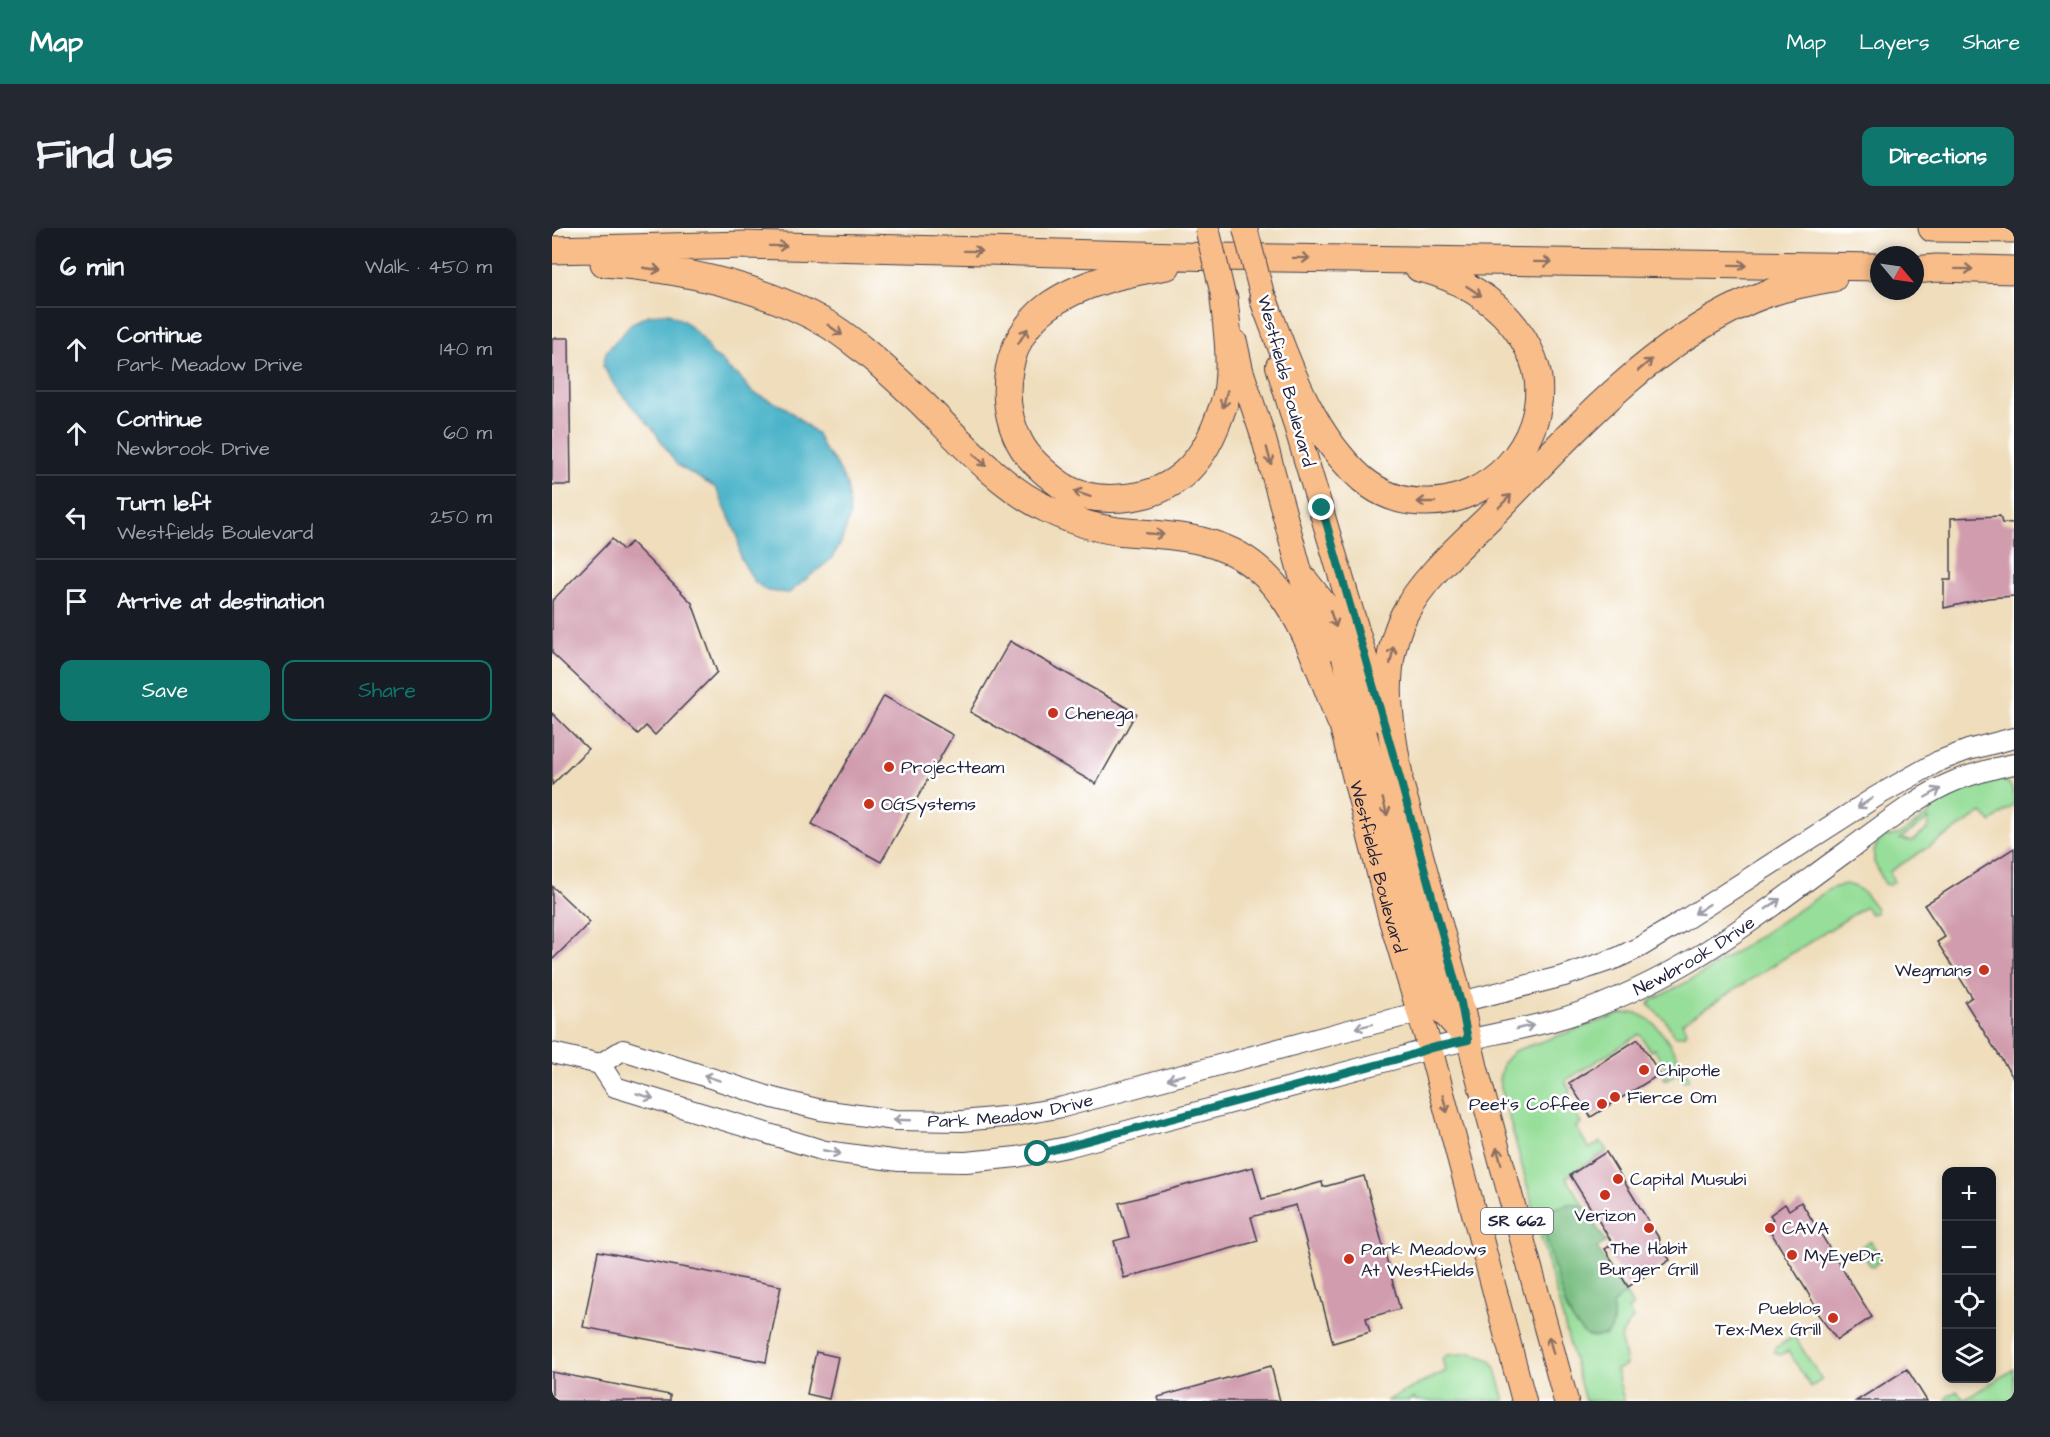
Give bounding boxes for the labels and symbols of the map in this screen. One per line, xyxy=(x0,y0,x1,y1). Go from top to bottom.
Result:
one-way arrow xyxy=(768,241,788,252)
one-way arrow xyxy=(963,245,983,257)
north arrow xyxy=(1870,246,1924,300)
one-way arrow xyxy=(1290,252,1310,264)
one-way arrow xyxy=(1532,256,1552,268)
one-way arrow xyxy=(1727,259,1747,271)
one-way arrow xyxy=(1954,263,1974,275)
one-way arrow xyxy=(642,264,661,275)
one-way arrow xyxy=(1465,285,1482,297)
street label: Westfields Boulevard xyxy=(1251,292,1321,470)
one-way arrow xyxy=(826,324,843,336)
one-way arrow xyxy=(1018,328,1030,345)
one-way arrow xyxy=(1637,359,1653,372)
one-way arrow xyxy=(1219,389,1230,408)
one-way arrow xyxy=(1263,447,1275,466)
one-way arrow xyxy=(973,452,988,467)
one-way arrow xyxy=(1074,487,1092,498)
route end xyxy=(1308,494,1334,520)
one-way arrow xyxy=(1498,494,1513,509)
one-way arrow xyxy=(1417,496,1437,508)
one-way arrow xyxy=(1145,529,1165,540)
one-way arrow xyxy=(1329,610,1340,628)
one-way arrow xyxy=(1387,646,1398,666)
place label: Chenega xyxy=(1065,701,1134,727)
marker: Chenega xyxy=(1046,706,1060,720)
place label: Projectteam xyxy=(901,755,1004,780)
marker: Projectteam xyxy=(882,760,896,774)
street label: Westfields Boulevard xyxy=(1343,778,1413,956)
one-way arrow xyxy=(1924,787,1941,799)
place label: OGSystems xyxy=(881,792,976,818)
marker: OGSystems xyxy=(862,797,876,811)
one-way arrow xyxy=(1857,797,1874,810)
one-way arrow xyxy=(1379,798,1391,817)
one-way arrow xyxy=(1765,898,1781,910)
one-way arrow xyxy=(1694,903,1710,915)
street label: Newbrook Drive xyxy=(1629,910,1760,1002)
place label: Wegmans xyxy=(1895,958,1972,984)
marker: Wegmans xyxy=(1977,963,1991,977)
one-way arrow xyxy=(1355,1021,1374,1032)
one-way arrow xyxy=(1516,1021,1535,1033)
place label: Chipotle xyxy=(1656,1058,1721,1083)
marker: Chipotle xyxy=(1637,1063,1651,1077)
one-way arrow xyxy=(1166,1071,1185,1083)
one-way arrow xyxy=(703,1072,722,1083)
place label: Fierce Om xyxy=(1627,1085,1716,1110)
street label: Park Meadow Drive xyxy=(927,1087,1096,1134)
marker: Fierce Om xyxy=(1608,1090,1622,1104)
one-way arrow xyxy=(635,1092,654,1103)
place label: Peet's Coffee xyxy=(1469,1092,1590,1117)
one-way arrow xyxy=(1439,1095,1451,1114)
marker: Peet's Coffee xyxy=(1595,1097,1609,1111)
one-way arrow xyxy=(892,1115,912,1126)
route start xyxy=(1024,1140,1050,1166)
one-way arrow xyxy=(821,1147,841,1158)
one-way arrow xyxy=(1493,1147,1505,1166)
place label: Capital Musubi xyxy=(1630,1167,1746,1192)
marker: Capital Musubi xyxy=(1611,1172,1625,1186)
marker: Verizon xyxy=(1598,1188,1612,1202)
place label: Verizon xyxy=(1574,1203,1636,1228)
road number: SR 662 xyxy=(1481,1208,1553,1234)
place label: CAVA xyxy=(1782,1216,1830,1241)
marker: The Habit Burger Grill xyxy=(1642,1221,1656,1235)
marker: CAVA xyxy=(1763,1221,1777,1235)
place label: The Habit Burger Grill xyxy=(1600,1236,1699,1283)
place label: Park Meadows At Westfields xyxy=(1361,1237,1487,1283)
place label: MyEyeDr. xyxy=(1804,1243,1883,1269)
marker: MyEyeDr. xyxy=(1785,1248,1799,1262)
marker: Park Meadows At Westfields xyxy=(1342,1252,1356,1266)
place label: Pueblos Tex-Mex Grill xyxy=(1715,1296,1821,1342)
marker: Pueblos Tex-Mex Grill xyxy=(1826,1311,1840,1325)
one-way arrow xyxy=(1544,1335,1556,1354)

